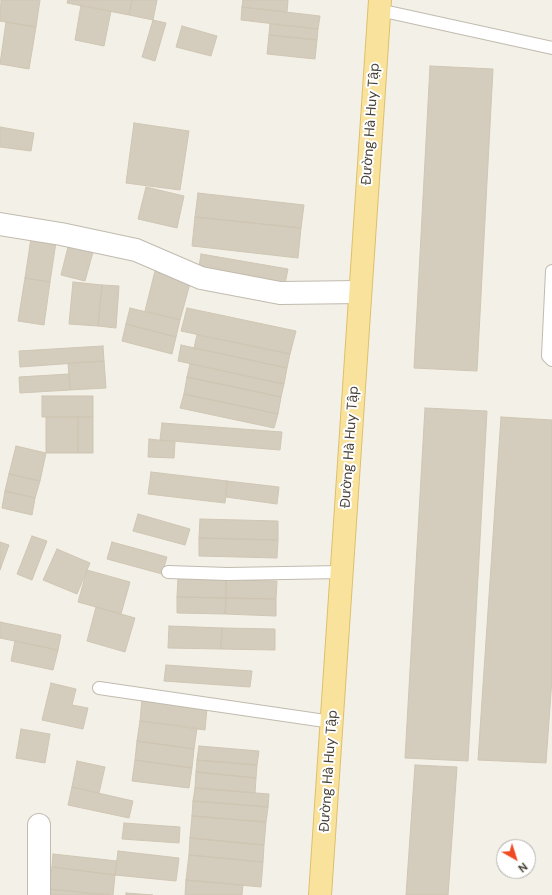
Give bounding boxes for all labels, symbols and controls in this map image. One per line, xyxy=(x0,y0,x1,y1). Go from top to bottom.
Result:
street label: Đường Hà Huy Tập xyxy=(358,62,384,186)
street label: Đường Hà Huy Tập xyxy=(337,385,363,509)
street label: Đường Hà Huy Tập xyxy=(316,709,342,833)
north arrow xyxy=(496,839,536,879)
text: N xyxy=(515,860,530,876)

